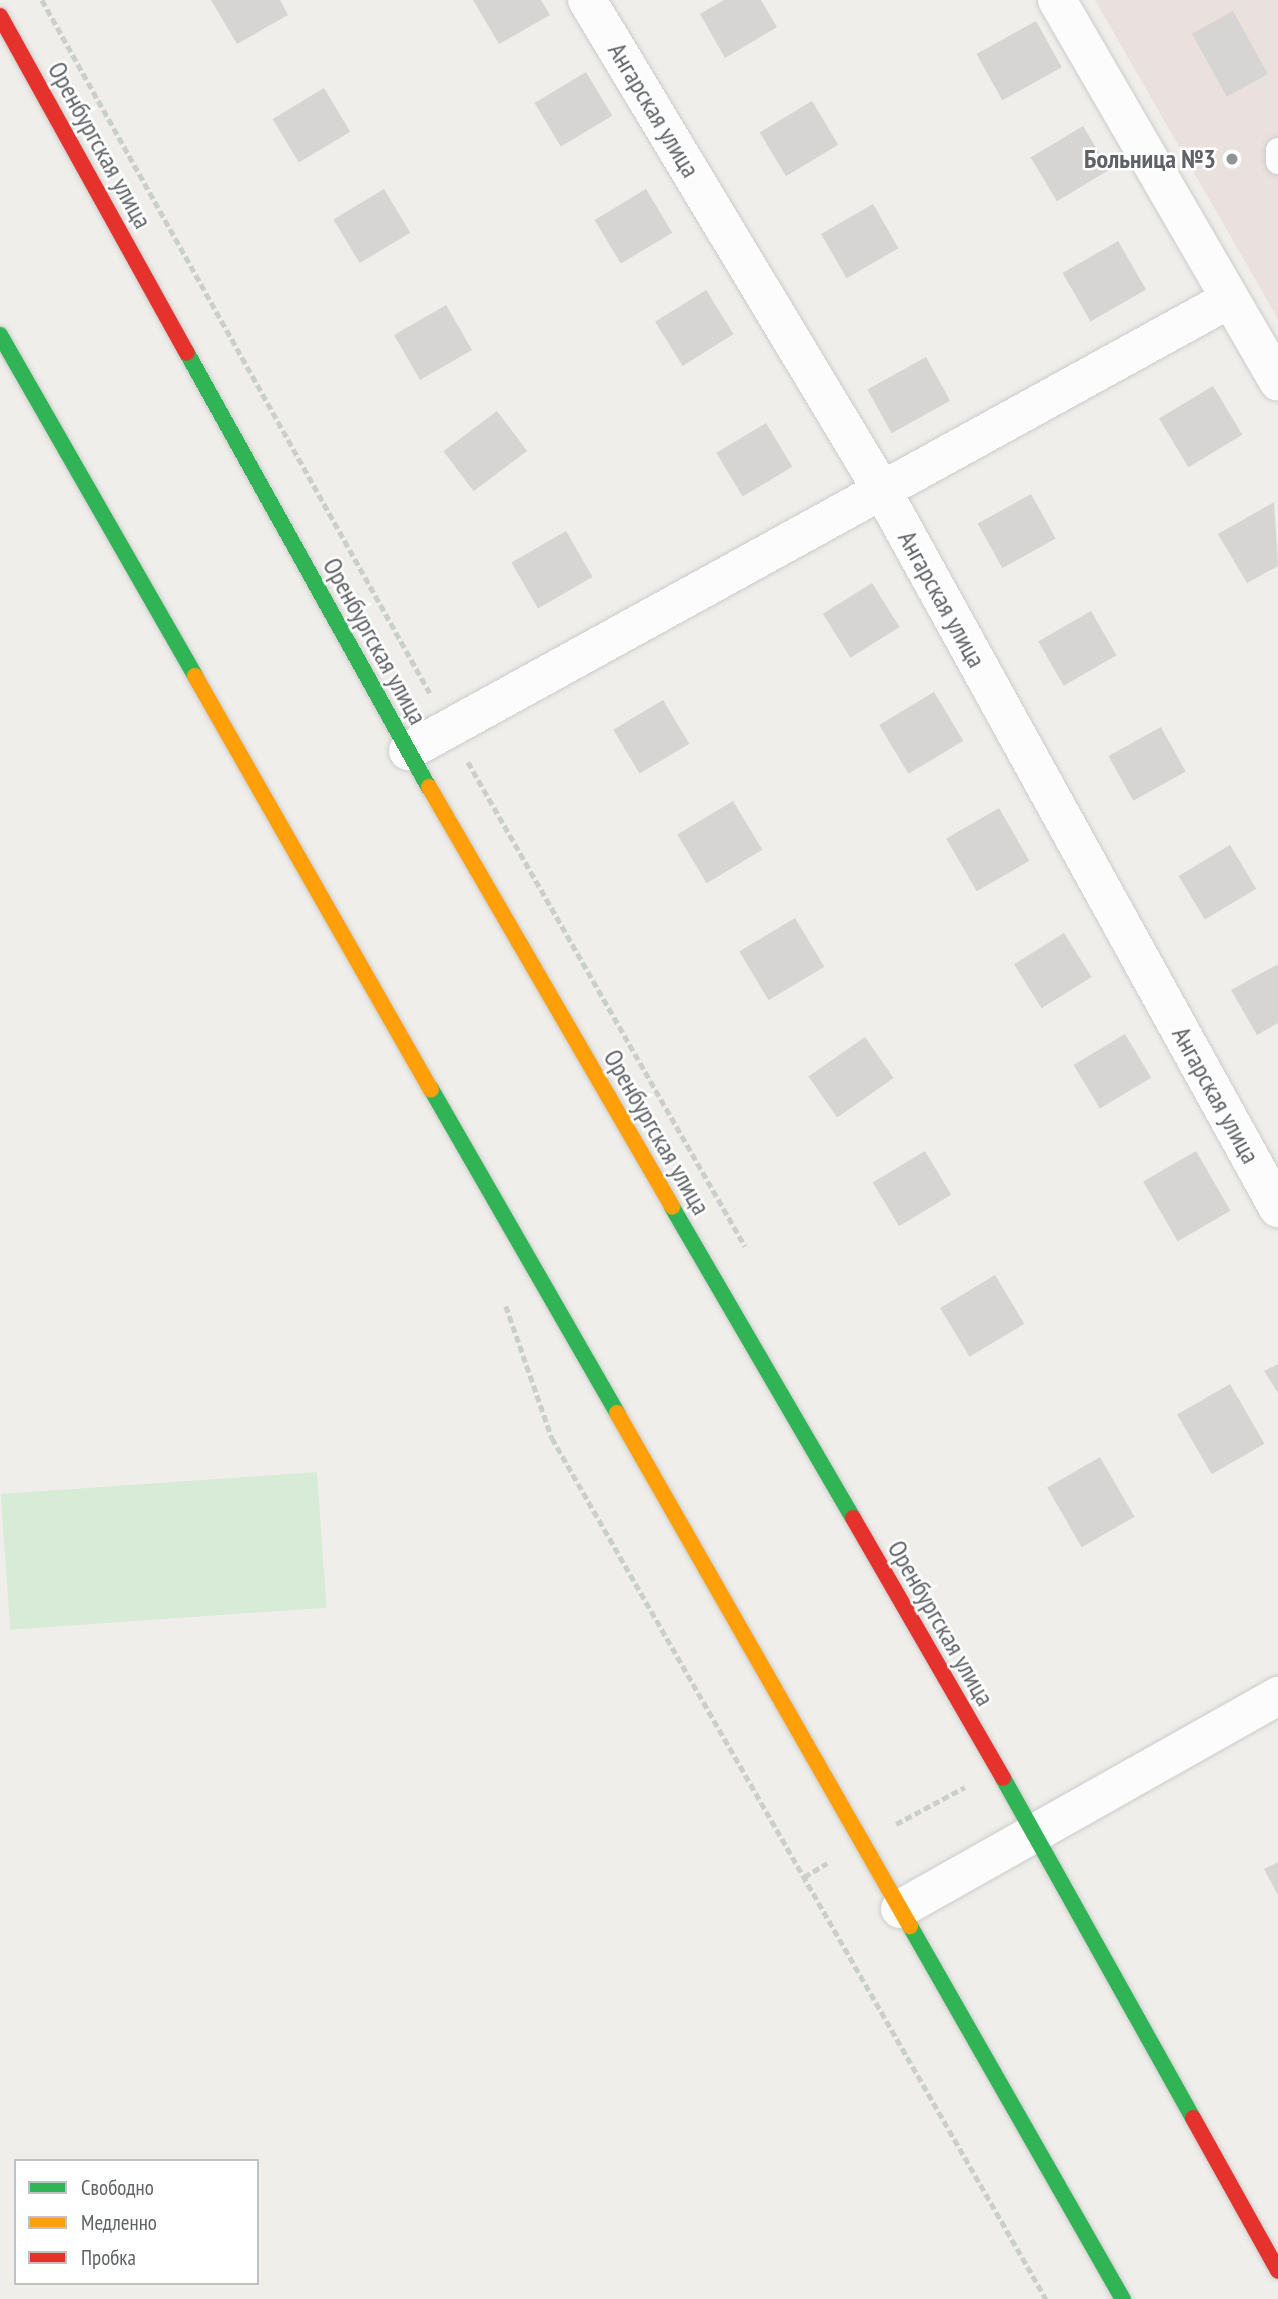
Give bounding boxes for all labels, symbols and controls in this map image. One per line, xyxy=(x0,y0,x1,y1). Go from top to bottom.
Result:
street label: Ангарская улица xyxy=(602,37,706,183)
street label: Оренбургская улица xyxy=(41,56,159,234)
place label: Больница №3 xyxy=(1084,143,1216,175)
marker: Больница №3 xyxy=(1222,149,1242,169)
street label: Ангарская улица xyxy=(892,525,992,673)
street label: Оренбургская улица xyxy=(316,552,434,730)
street label: Ангарская улица xyxy=(1166,1021,1266,1169)
street label: Оренбургская улица xyxy=(597,1044,717,1220)
street label: Оренбургская улица xyxy=(881,1535,1001,1711)
legend xyxy=(14,2159,259,2285)
text: Свободно xyxy=(81,2174,154,2201)
text: Медленно xyxy=(81,2209,157,2236)
text: Пробка xyxy=(81,2244,136,2271)

